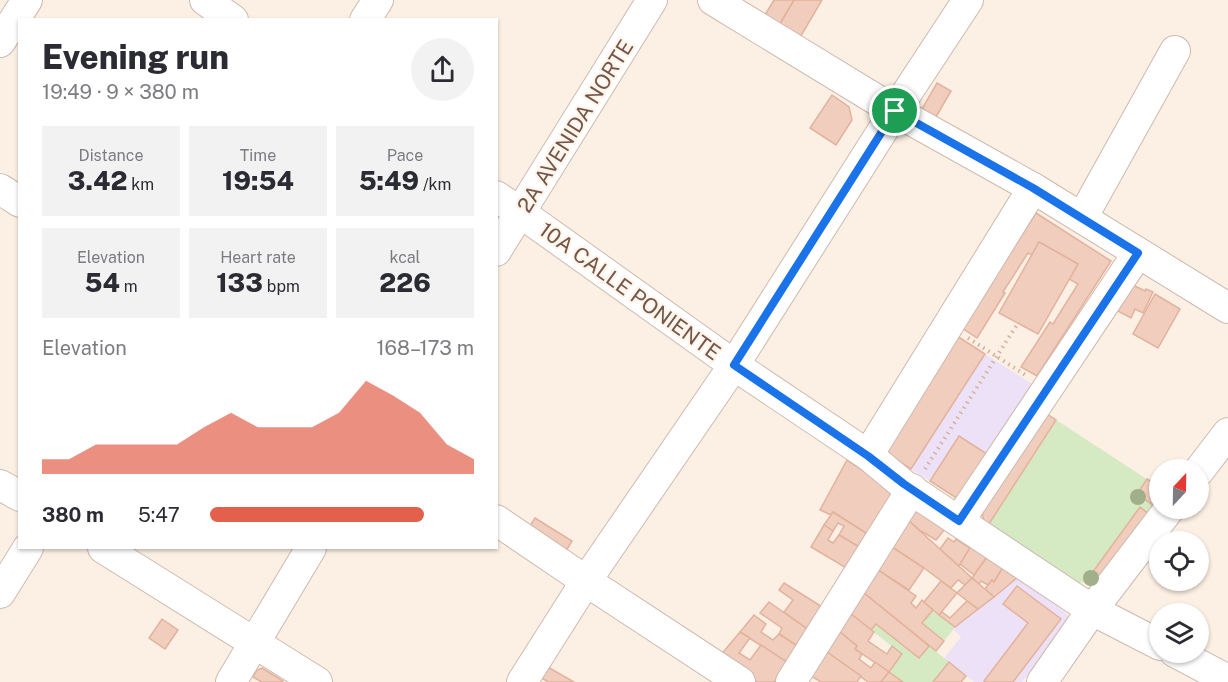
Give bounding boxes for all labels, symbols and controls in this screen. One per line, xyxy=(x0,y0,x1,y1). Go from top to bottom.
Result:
street label: 2A AVENIDA NORTE xyxy=(512,35,638,217)
text: Evening run xyxy=(42,38,229,76)
button: share xyxy=(411,38,474,101)
text: 19:49 · 9 × 380 m xyxy=(42,80,199,104)
pin xyxy=(869,85,920,136)
icon: arrive xyxy=(878,94,911,127)
text: Distance xyxy=(79,146,143,165)
text: Time xyxy=(240,146,276,165)
text: Pace xyxy=(387,146,423,165)
text: 3.42 xyxy=(68,165,127,196)
text: 19:54 xyxy=(222,165,294,196)
text: 5:49 xyxy=(359,165,419,196)
text: km xyxy=(127,175,154,194)
text: /km xyxy=(419,175,451,194)
street label: 10A CALLE PONIENTE xyxy=(534,217,726,365)
text: Elevation xyxy=(77,248,145,267)
text: Heart rate xyxy=(220,248,296,267)
text: kcal xyxy=(390,248,420,267)
text: 54 xyxy=(84,267,120,298)
text: 133 xyxy=(216,267,263,298)
text: 226 xyxy=(379,267,431,298)
text: m xyxy=(120,277,138,296)
text: bpm xyxy=(263,277,300,296)
text: Elevation xyxy=(42,336,127,360)
text: 168–173 m xyxy=(376,336,474,360)
north arrow xyxy=(1149,459,1209,519)
map controls xyxy=(1149,459,1209,663)
text: 380 m xyxy=(42,503,104,527)
text: 5:47 xyxy=(138,503,180,527)
button: locate xyxy=(1149,531,1209,591)
button: layers xyxy=(1149,603,1209,663)

